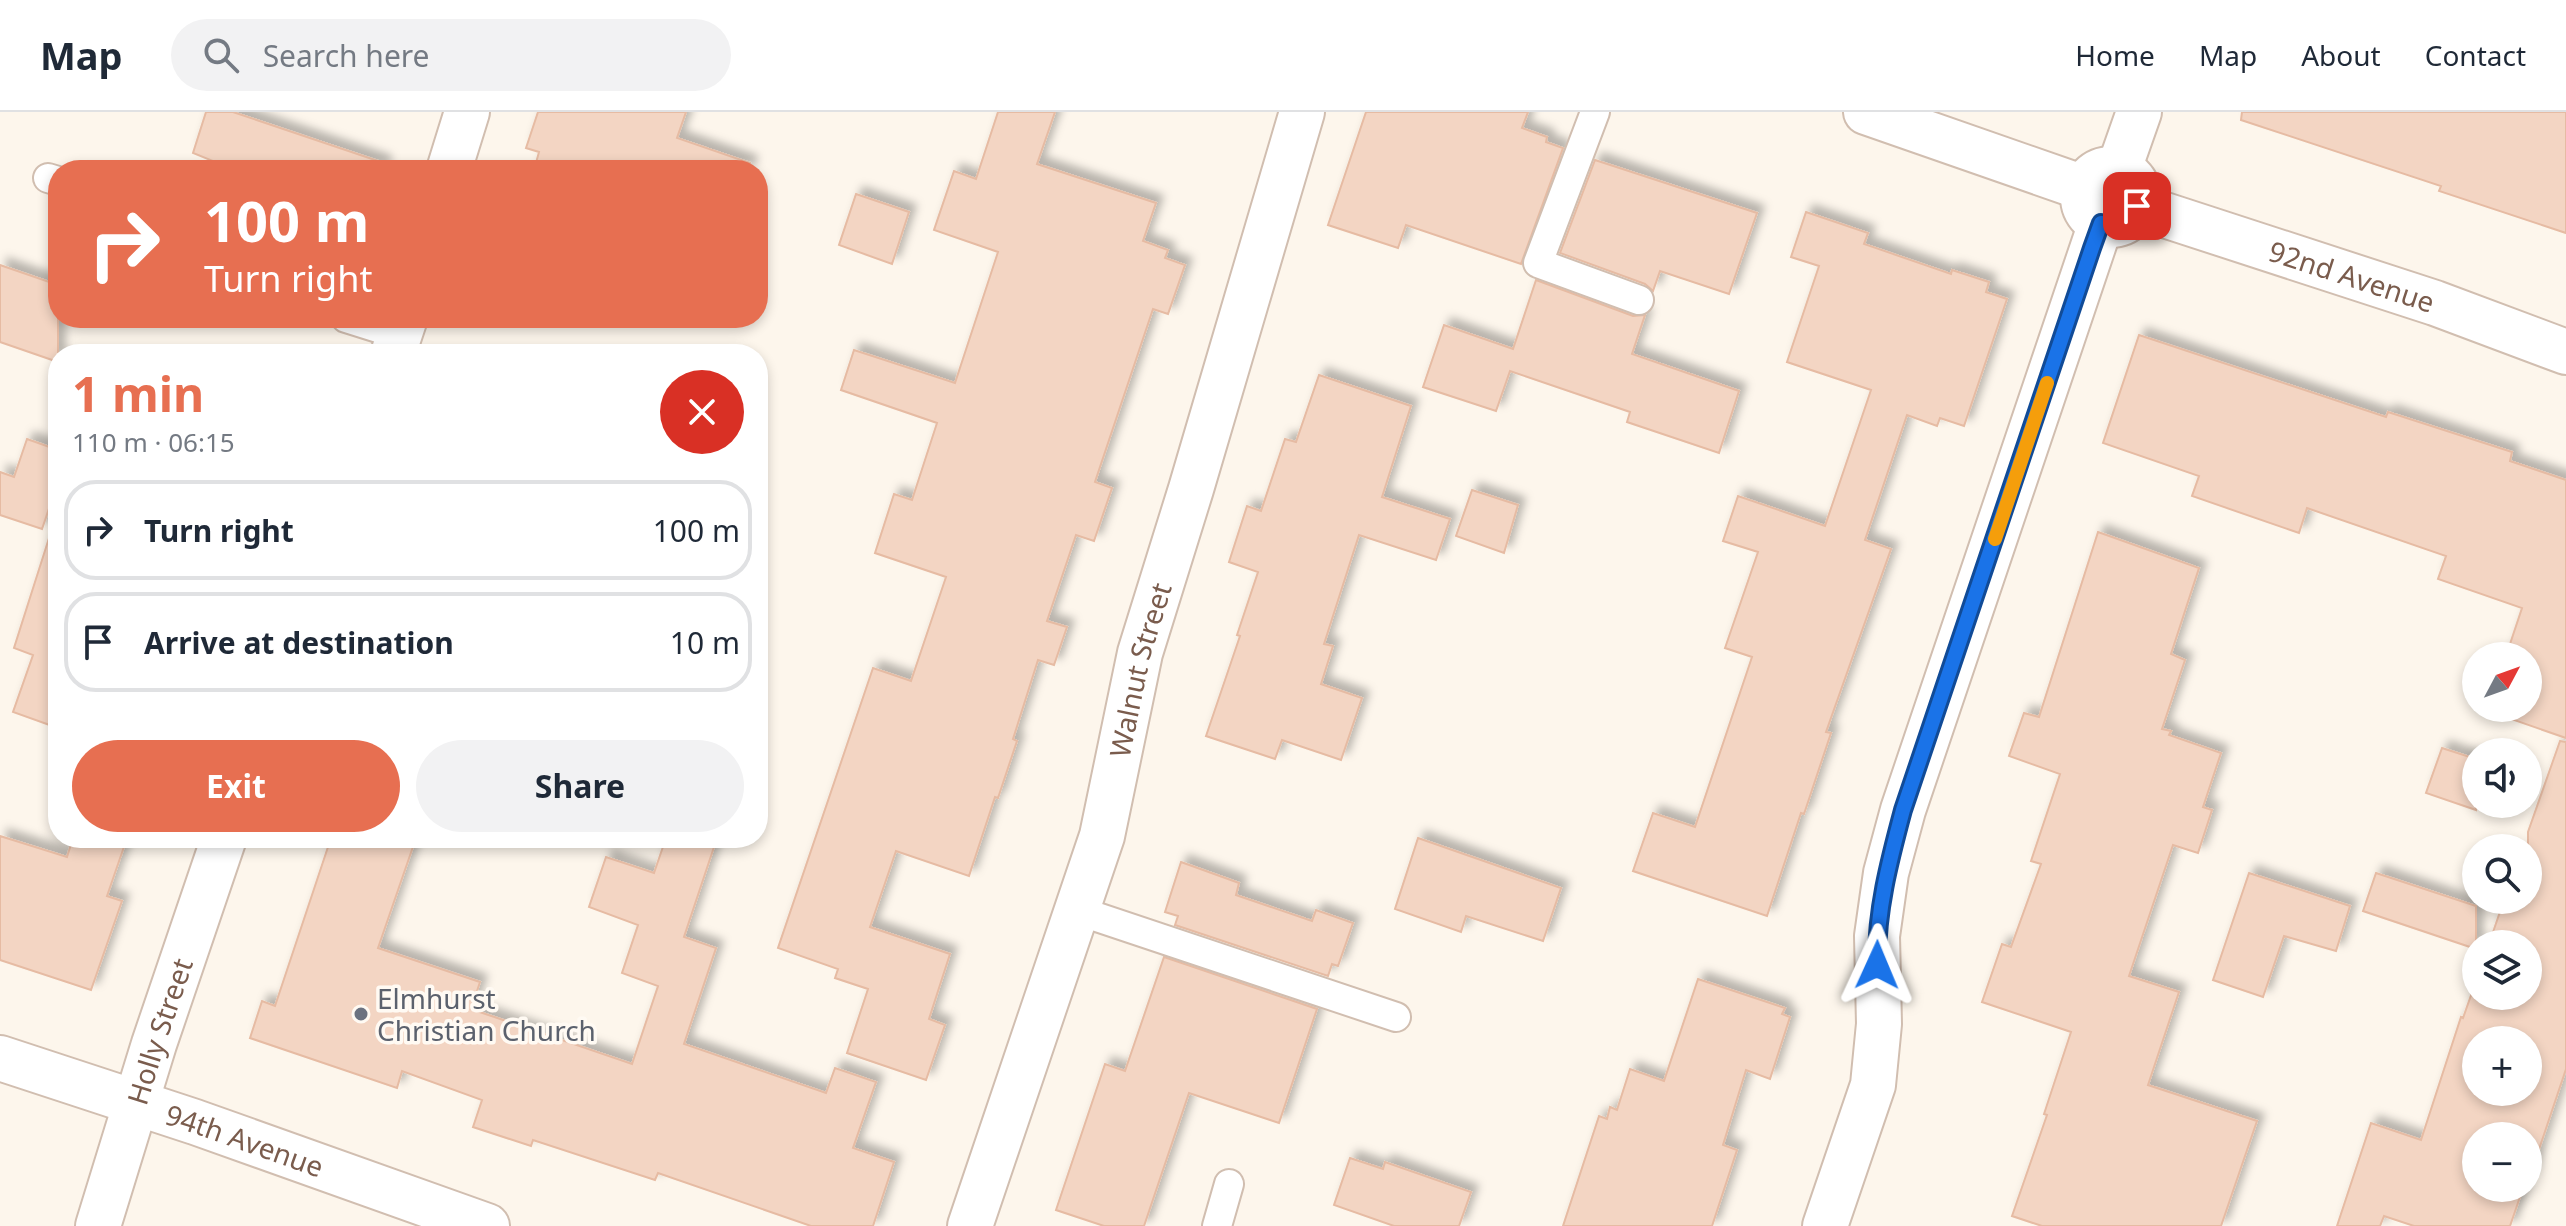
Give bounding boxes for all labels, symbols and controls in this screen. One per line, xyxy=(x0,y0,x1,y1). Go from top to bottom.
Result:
search box xyxy=(171,19,731,91)
text: Map xyxy=(40,29,123,81)
icon: search xyxy=(199,33,243,77)
text: Search here xyxy=(263,35,430,76)
text: Home xyxy=(2075,36,2155,74)
text: Map xyxy=(2199,36,2257,74)
text: About xyxy=(2301,36,2381,74)
text: Contact xyxy=(2425,36,2526,74)
pin xyxy=(2103,172,2171,240)
text: 100 m xyxy=(204,182,369,258)
icon: arrive xyxy=(2115,184,2159,228)
icon: right xyxy=(72,192,176,296)
street label: 92nd Avenue xyxy=(2264,231,2440,321)
text: Turn right xyxy=(204,254,372,303)
text: 1 min xyxy=(72,361,204,426)
button: close xyxy=(660,370,744,454)
text: 110 m · 06:15 xyxy=(72,424,235,460)
icon: right xyxy=(76,508,120,552)
text: Turn right xyxy=(144,510,294,551)
text: 100 m xyxy=(653,510,740,551)
street label: Walnut Street xyxy=(1100,578,1180,761)
icon: arrive xyxy=(76,620,120,664)
text: Arrive at destination xyxy=(144,622,454,663)
text: 10 m xyxy=(670,622,740,663)
north arrow xyxy=(2462,642,2542,722)
map controls xyxy=(2462,642,2542,1202)
button: sound xyxy=(2462,738,2542,818)
button: Exit xyxy=(72,740,400,832)
button: Share xyxy=(416,740,744,832)
button: search xyxy=(2462,834,2542,914)
position arrow xyxy=(1835,923,1919,1007)
button: layers xyxy=(2462,930,2542,1010)
street label: Holly Street xyxy=(117,953,201,1109)
place label: Elmhurst Christian Church xyxy=(377,979,596,1049)
marker: Elmhurst Christian Church xyxy=(352,1005,370,1023)
button: + xyxy=(2462,1026,2542,1106)
street label: 94th Avenue xyxy=(161,1095,329,1185)
button: − xyxy=(2462,1122,2542,1202)

